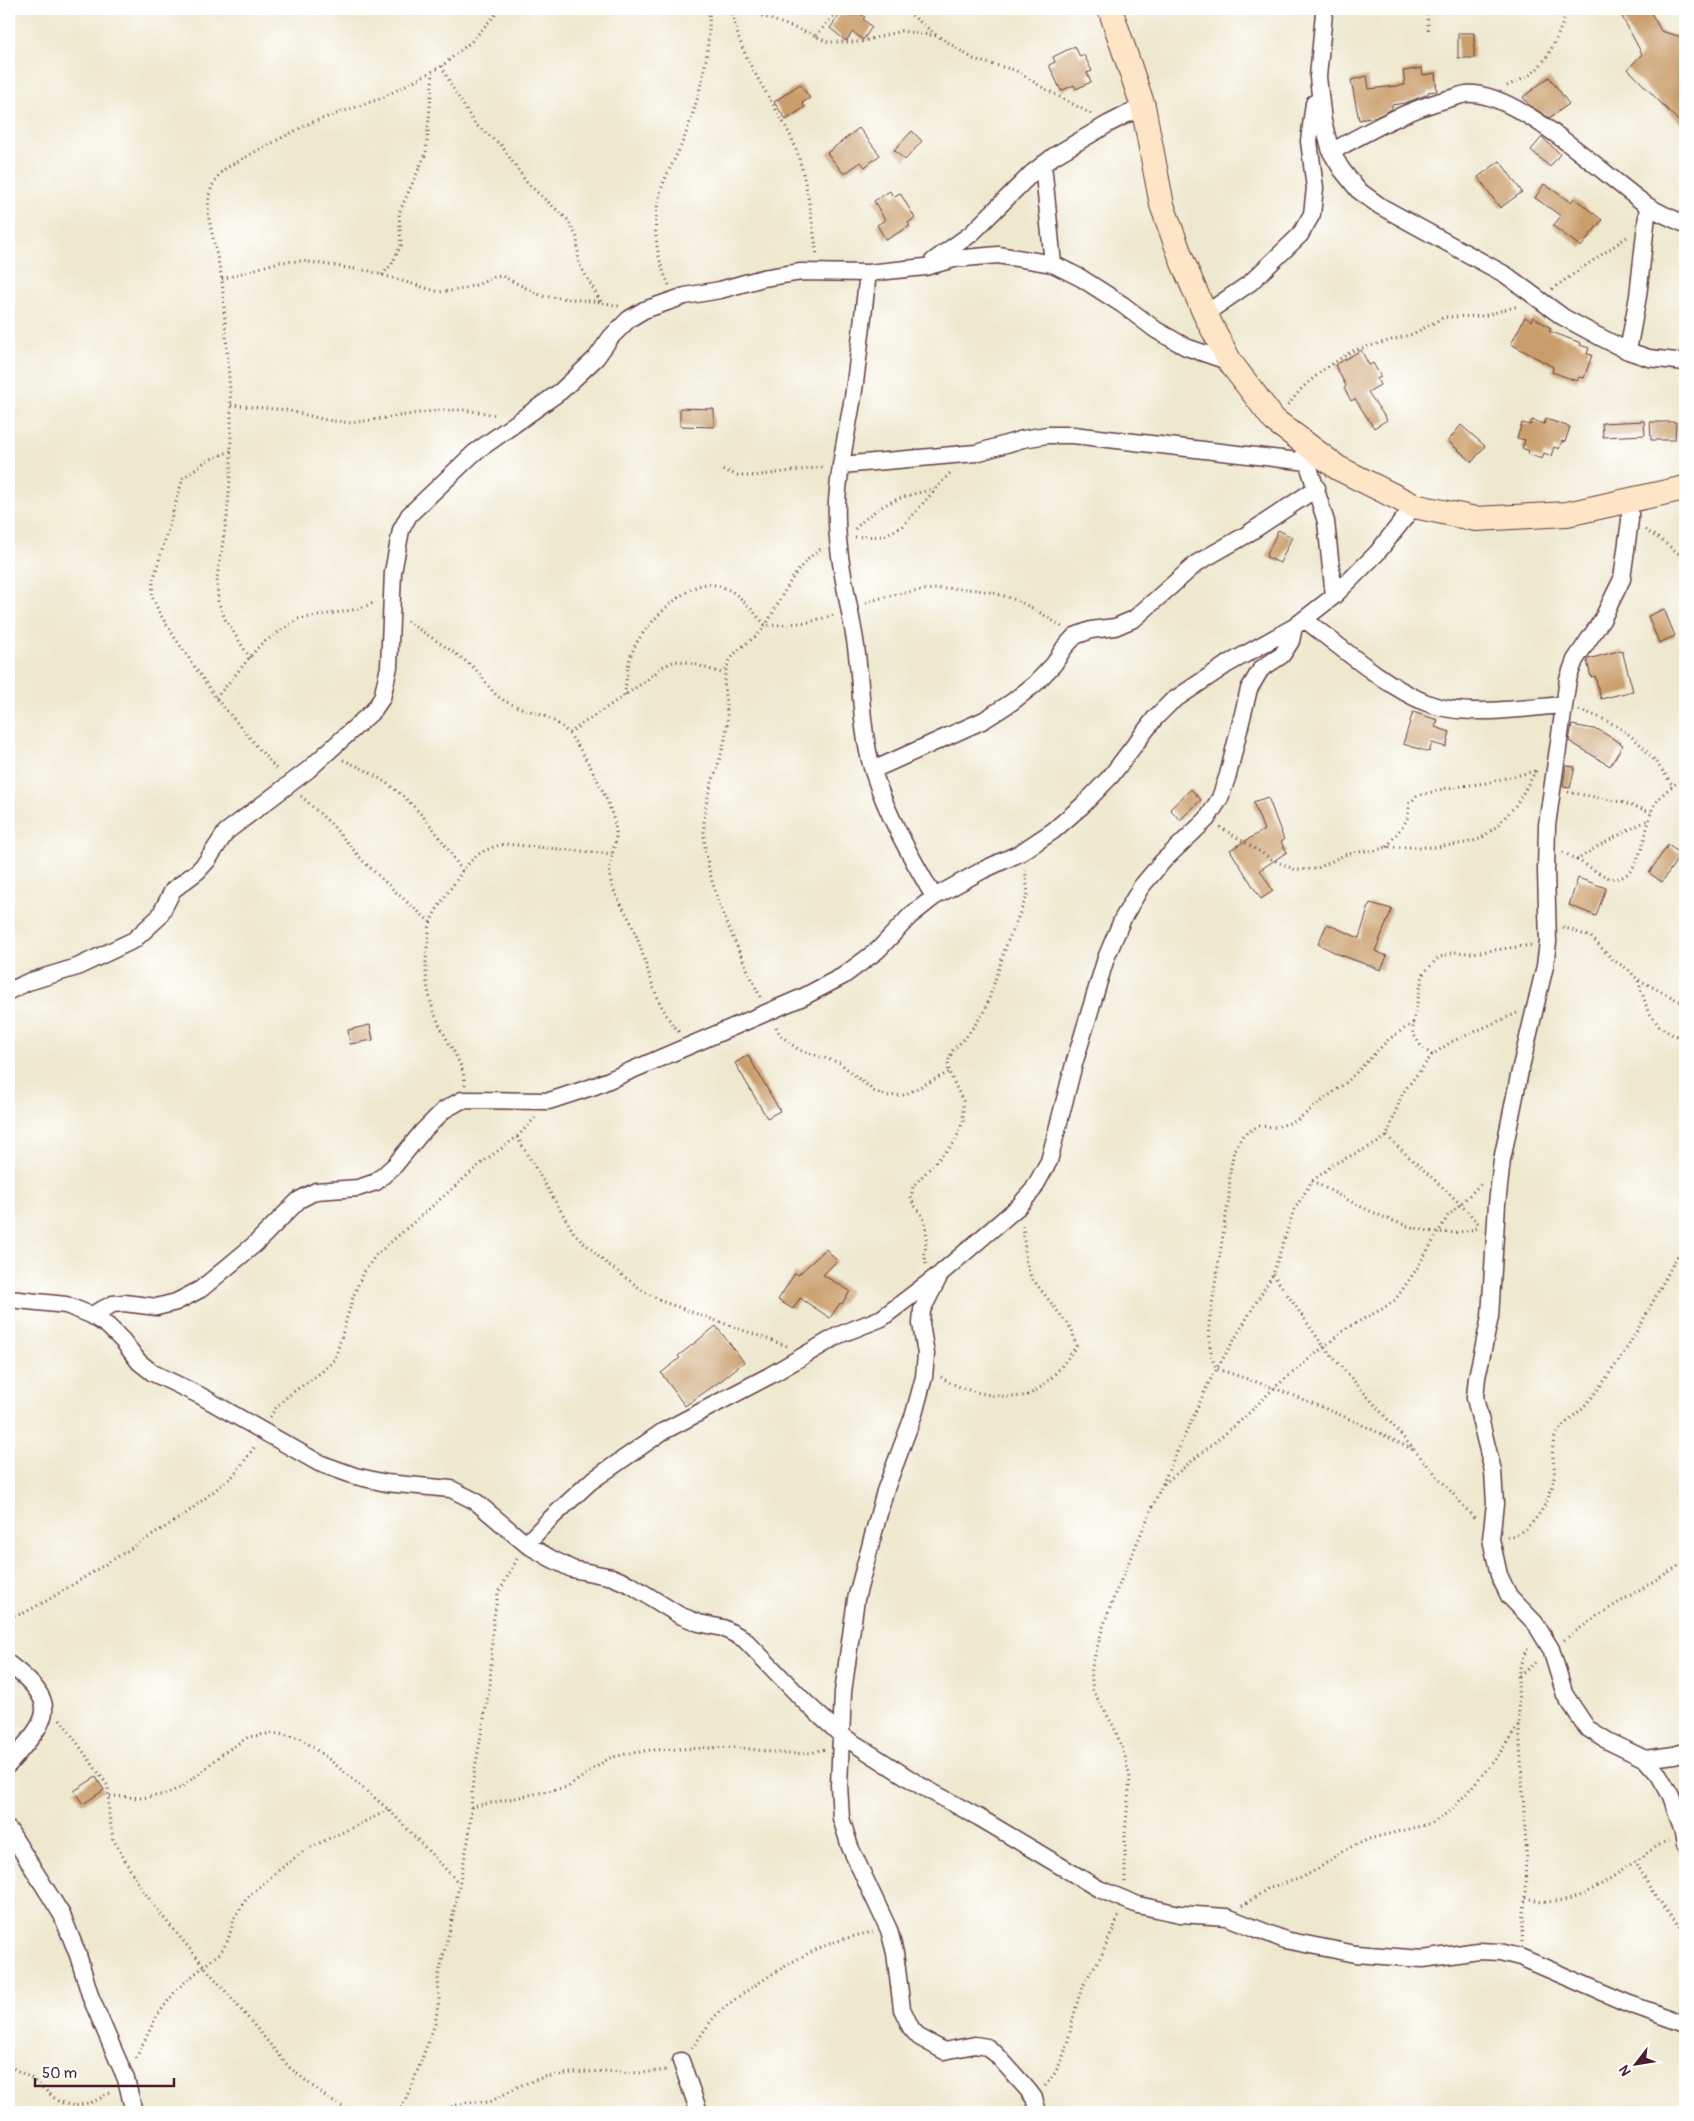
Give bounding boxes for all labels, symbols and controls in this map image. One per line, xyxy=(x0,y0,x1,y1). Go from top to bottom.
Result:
north arrow xyxy=(1612,2038,1662,2088)
scale bar xyxy=(35,2056,174,2088)
text: N xyxy=(1616,2062,1635,2079)
text: 50 m xyxy=(42,2064,77,2083)

